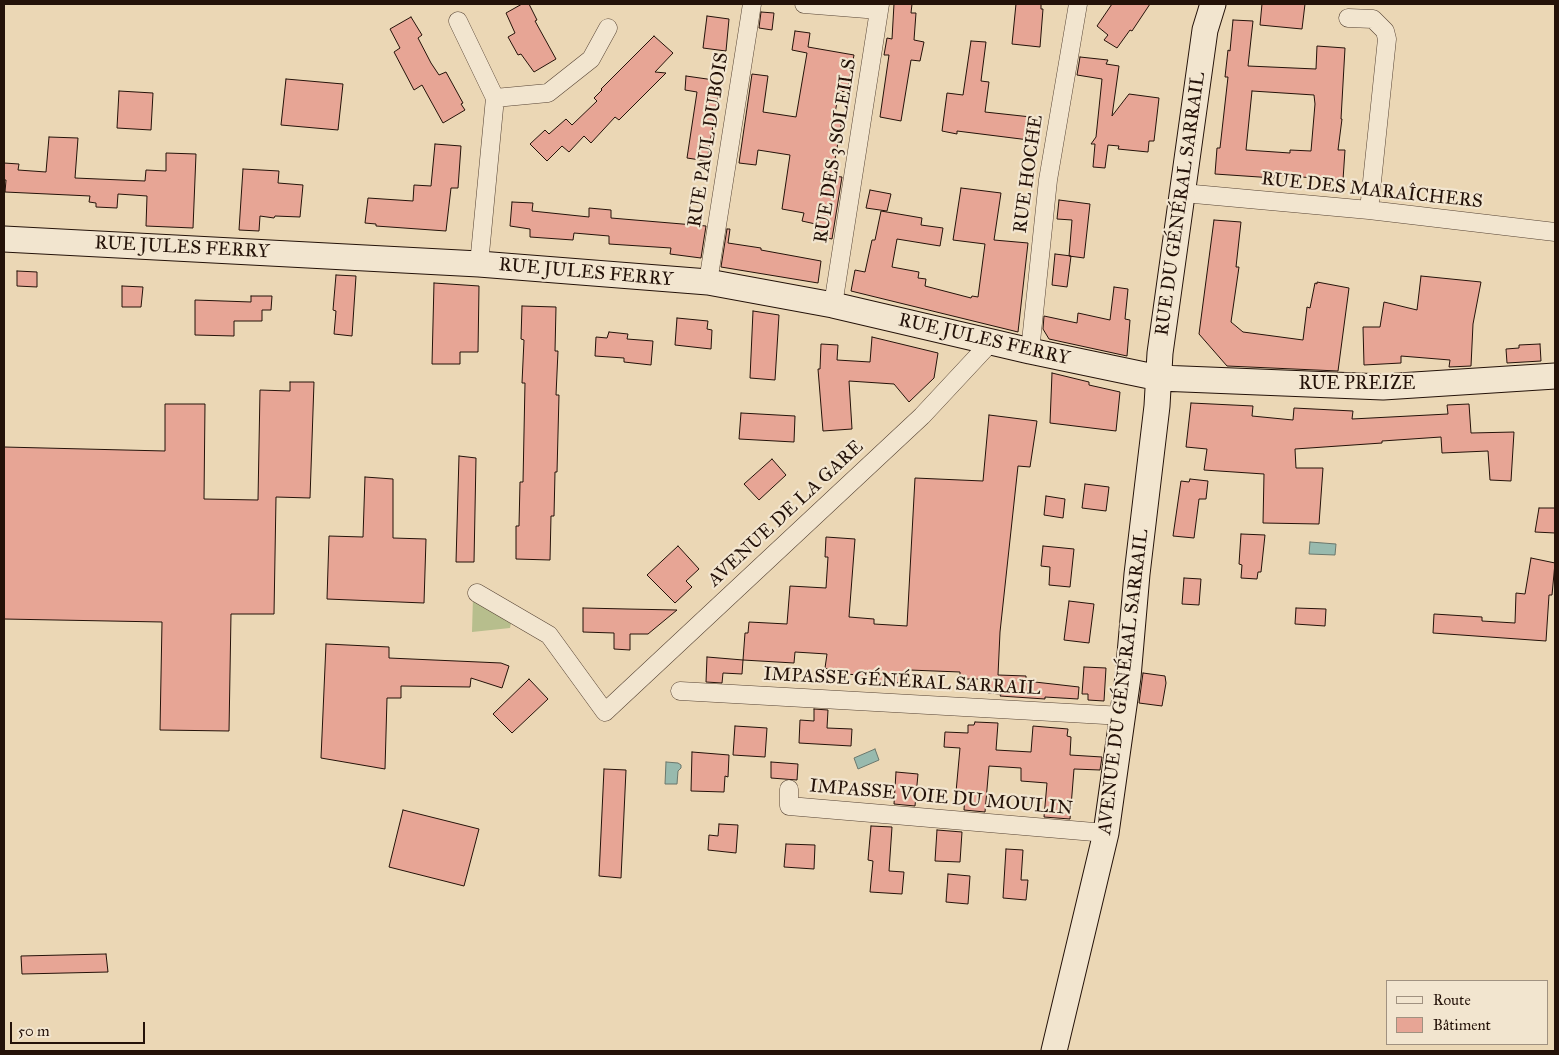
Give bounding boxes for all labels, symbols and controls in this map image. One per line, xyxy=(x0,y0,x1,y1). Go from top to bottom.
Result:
street label: RUE PAUL DUBOIS xyxy=(684,51,734,229)
street label: RUE DES 3 SOLEILS xyxy=(810,57,862,245)
street label: RUE DU GÉNÉRAL SARRAIL xyxy=(1151,71,1211,337)
street label: RUE HOCHE xyxy=(1009,113,1049,235)
street label: RUE DES MARAÎCHERS xyxy=(1260,168,1484,214)
street label: RUE JULES FERRY xyxy=(94,232,270,264)
street label: RUE JULES FERRY xyxy=(498,254,674,292)
street label: RUE JULES FERRY xyxy=(896,309,1072,371)
street label: RUE PREIZE xyxy=(1299,373,1415,395)
street label: AVENUE DE LA GARE xyxy=(703,436,869,592)
street label: AVENUE DU GÉNÉRAL SARRAIL xyxy=(1094,528,1154,836)
street label: IMPASSE GÉNÉRAL SARRAIL xyxy=(763,663,1041,701)
street label: IMPASSE VOIE DU MOULIN xyxy=(808,775,1074,821)
legend xyxy=(1386,980,1549,1045)
text: Route xyxy=(1433,991,1471,1009)
scale bar xyxy=(12,1012,148,1044)
text: Bâtiment xyxy=(1433,1016,1491,1034)
text: 50 m xyxy=(18,1022,50,1040)

